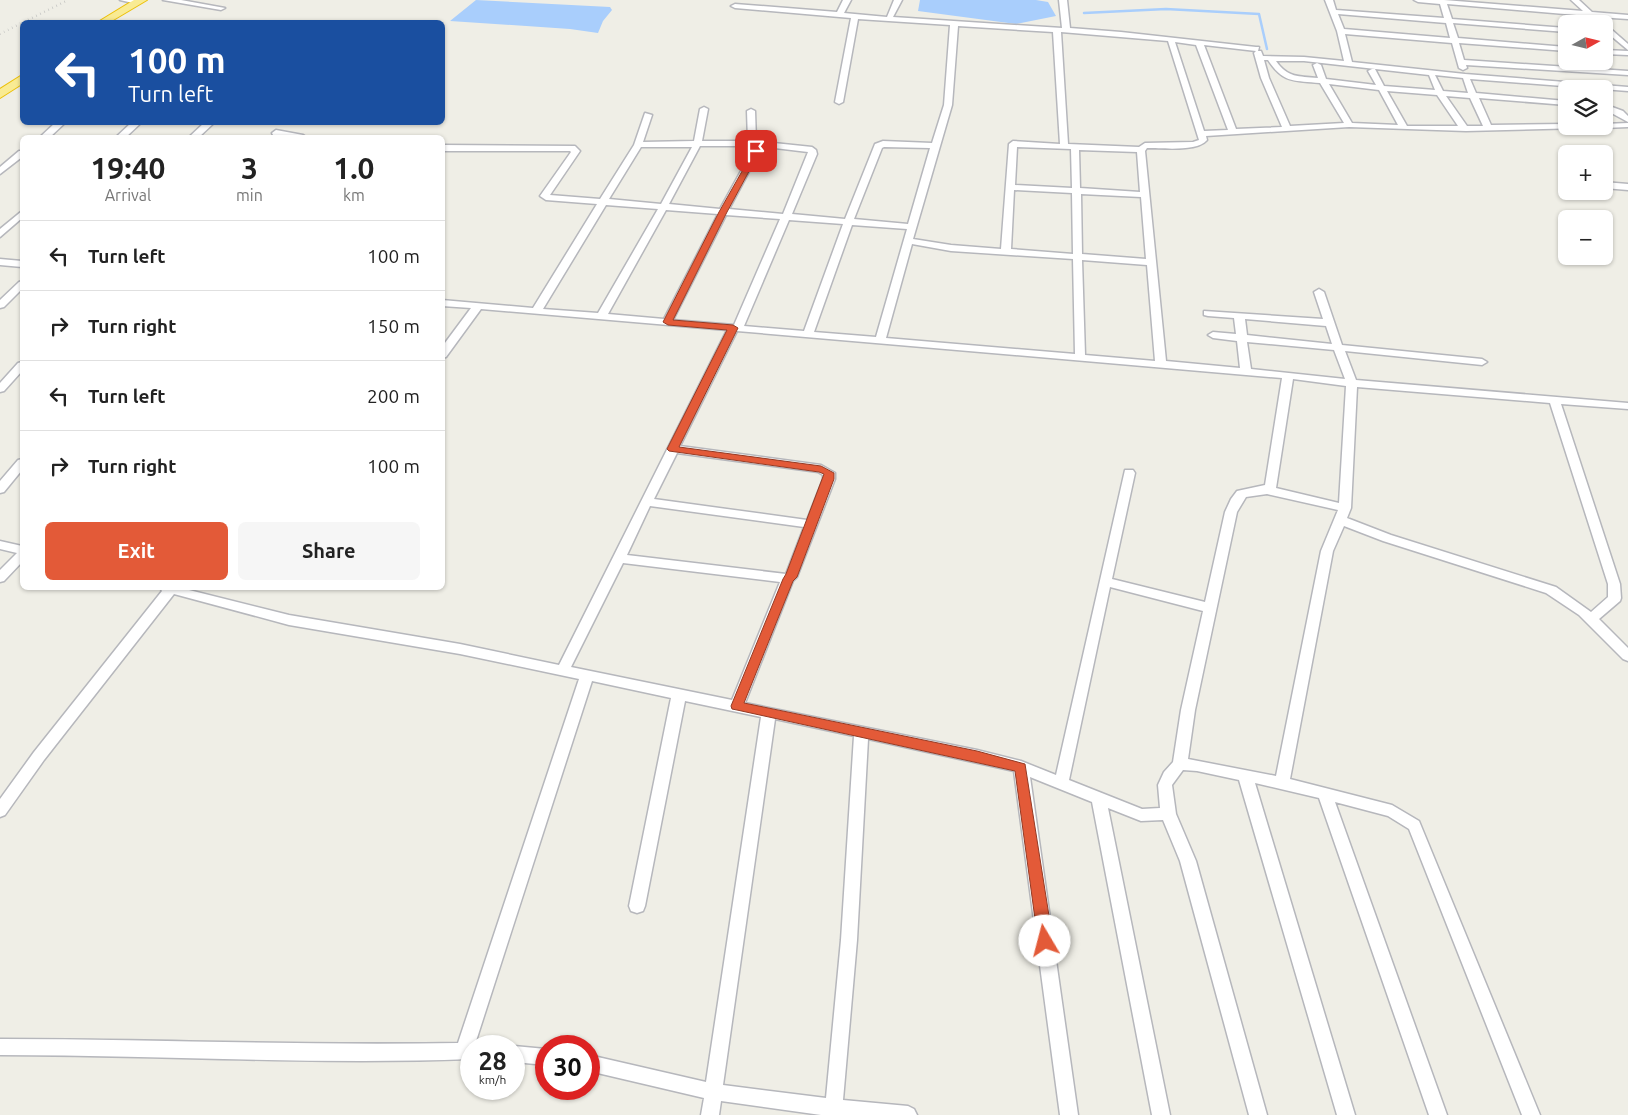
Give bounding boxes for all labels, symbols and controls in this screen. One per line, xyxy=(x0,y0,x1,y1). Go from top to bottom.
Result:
north arrow xyxy=(1558,15,1612,70)
map controls xyxy=(1558,15,1613,265)
icon: left xyxy=(45,40,110,105)
text: 100 m xyxy=(128,40,226,80)
button: layers xyxy=(1558,80,1613,135)
text: Turn left xyxy=(128,81,213,106)
pin xyxy=(735,130,777,172)
icon: arrive xyxy=(742,137,770,165)
button: + xyxy=(1558,145,1613,200)
text: 19:40 xyxy=(90,151,166,185)
text: 3 xyxy=(241,151,258,185)
text: 1.0 xyxy=(333,151,375,185)
text: Arrival xyxy=(105,186,151,204)
text: min xyxy=(236,186,263,204)
text: km xyxy=(343,186,365,204)
button: − xyxy=(1558,210,1613,265)
icon: left xyxy=(45,242,73,270)
text: Turn left xyxy=(88,245,166,267)
text: 100 m xyxy=(367,245,420,267)
icon: right xyxy=(45,312,73,340)
text: Turn right xyxy=(88,315,176,337)
text: 150 m xyxy=(367,315,420,337)
icon: left xyxy=(45,382,73,410)
text: Turn left xyxy=(88,385,166,407)
text: 200 m xyxy=(367,385,420,407)
icon: right xyxy=(45,452,73,480)
text: Turn right xyxy=(88,455,176,477)
text: 100 m xyxy=(367,455,420,477)
button: Exit xyxy=(45,522,228,580)
button: Share xyxy=(238,522,420,580)
position arrow xyxy=(1018,914,1070,966)
speed limit sign: 30 xyxy=(535,1035,600,1100)
text: 28 xyxy=(478,1047,507,1075)
text: km/h xyxy=(479,1073,506,1086)

